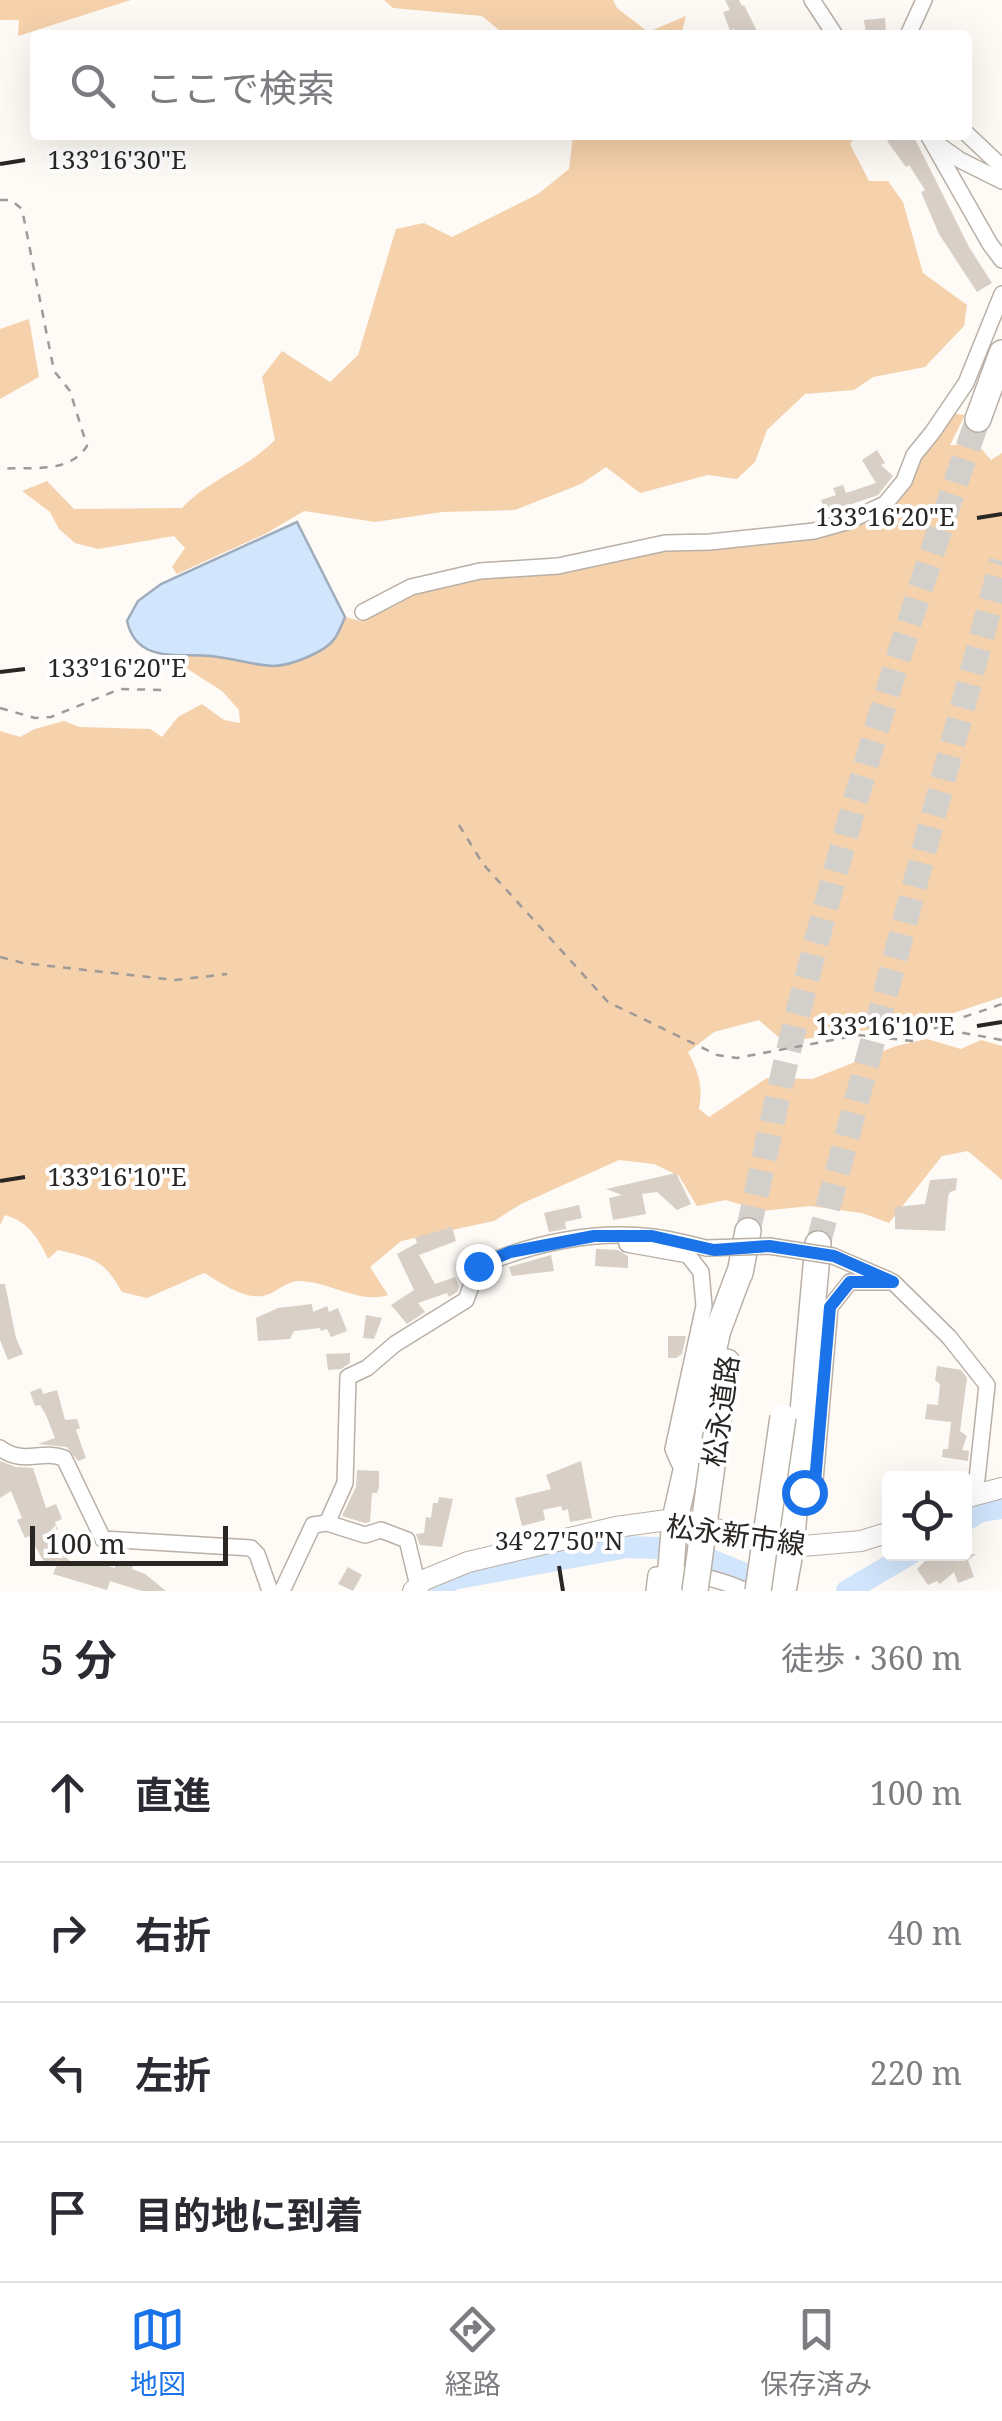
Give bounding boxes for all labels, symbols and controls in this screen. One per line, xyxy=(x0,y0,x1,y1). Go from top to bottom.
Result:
search box xyxy=(30,30,972,140)
icon: search xyxy=(65,58,120,113)
text: ここで検索 xyxy=(145,61,335,113)
text: 133°16'30"E xyxy=(47,142,187,176)
text: 133°16'20"E xyxy=(815,499,955,533)
text: 133°16'20"E xyxy=(47,650,187,684)
text: 133°16'10"E xyxy=(815,1008,955,1042)
text: 133°16'10"E xyxy=(47,1159,187,1193)
route end xyxy=(456,1244,502,1290)
street label: 松永道路 xyxy=(693,1353,747,1469)
route start xyxy=(782,1470,828,1516)
map controls xyxy=(882,1471,972,1561)
button: locate xyxy=(882,1471,972,1561)
street label: 松永新市線 xyxy=(664,1505,808,1563)
scale bar xyxy=(30,1521,228,1566)
text: 34°27'50"N xyxy=(495,1523,623,1557)
text: 100 m xyxy=(45,1524,126,1562)
text: 5 分 xyxy=(40,1630,117,1687)
text: 徒歩 · 360 m xyxy=(781,1636,962,1679)
icon: ahead xyxy=(40,1765,95,1820)
text: 直進 xyxy=(135,1768,211,1820)
text: 100 m xyxy=(870,1771,962,1814)
icon: right xyxy=(40,1905,95,1960)
text: 右折 xyxy=(135,1908,211,1960)
text: 40 m xyxy=(888,1911,962,1954)
icon: left xyxy=(40,2045,95,2100)
text: 左折 xyxy=(135,2048,211,2100)
text: 220 m xyxy=(870,2051,962,2094)
icon: arrive xyxy=(40,2185,95,2240)
text: 目的地に到着 xyxy=(135,2188,363,2240)
tab: 地図 xyxy=(130,2302,186,2402)
tab: 経路 xyxy=(445,2302,501,2402)
tab: 保存済み xyxy=(760,2302,872,2402)

